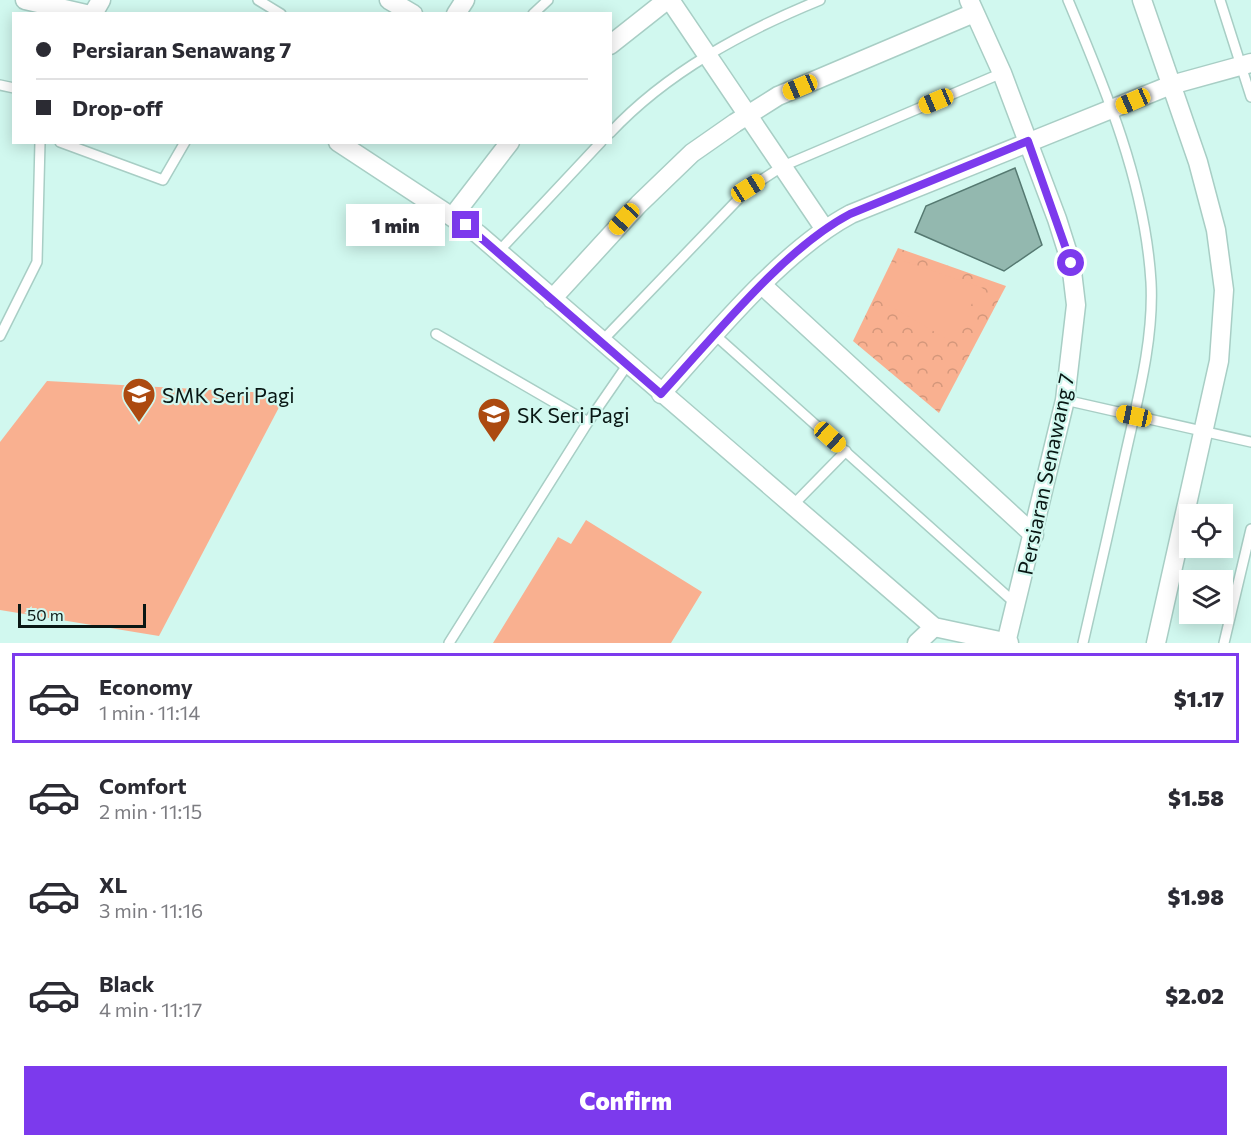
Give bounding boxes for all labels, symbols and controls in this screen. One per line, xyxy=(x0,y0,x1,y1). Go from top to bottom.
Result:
text: Persiaran Senawang 7 xyxy=(72,36,291,63)
car xyxy=(780,72,820,102)
car xyxy=(1113,85,1153,117)
car xyxy=(916,86,956,116)
text: Drop-off xyxy=(72,94,163,121)
car xyxy=(728,171,768,205)
car xyxy=(605,200,643,238)
callout: 1 min xyxy=(346,204,445,246)
route end xyxy=(452,211,479,238)
text: 1 min xyxy=(371,213,420,237)
route start xyxy=(1057,249,1084,276)
street label: Persiaran Senawang 7 xyxy=(1011,371,1079,577)
school or university icon: SMK Seri Pagi xyxy=(121,376,157,423)
place label: SMK Seri Pagi xyxy=(162,382,295,407)
school or university icon: SK Seri Pagi xyxy=(476,396,512,443)
place label: SK Seri Pagi xyxy=(517,402,630,427)
car xyxy=(1115,403,1153,429)
car xyxy=(811,418,849,456)
map controls xyxy=(1179,504,1233,624)
button: locate xyxy=(1179,504,1233,558)
button: layers xyxy=(1179,570,1233,624)
scale bar xyxy=(18,601,146,628)
text: 50 m xyxy=(27,605,64,624)
icon: car xyxy=(27,671,81,725)
text: Economy xyxy=(99,673,193,700)
text: $1.17 xyxy=(1174,685,1224,712)
text: 1 min · 11:14 xyxy=(99,700,200,724)
icon: car xyxy=(27,770,81,824)
text: Comfort xyxy=(99,772,187,799)
text: $1.58 xyxy=(1168,784,1224,811)
text: 2 min · 11:15 xyxy=(99,799,202,823)
icon: car xyxy=(27,869,81,923)
text: XL xyxy=(99,871,127,898)
text: $1.98 xyxy=(1168,883,1224,910)
text: 3 min · 11:16 xyxy=(99,898,203,922)
icon: car xyxy=(27,968,81,1022)
text: Black xyxy=(99,970,154,997)
text: $2.02 xyxy=(1165,982,1224,1009)
text: 4 min · 11:17 xyxy=(99,997,202,1021)
button: Confirm xyxy=(24,1066,1227,1135)

